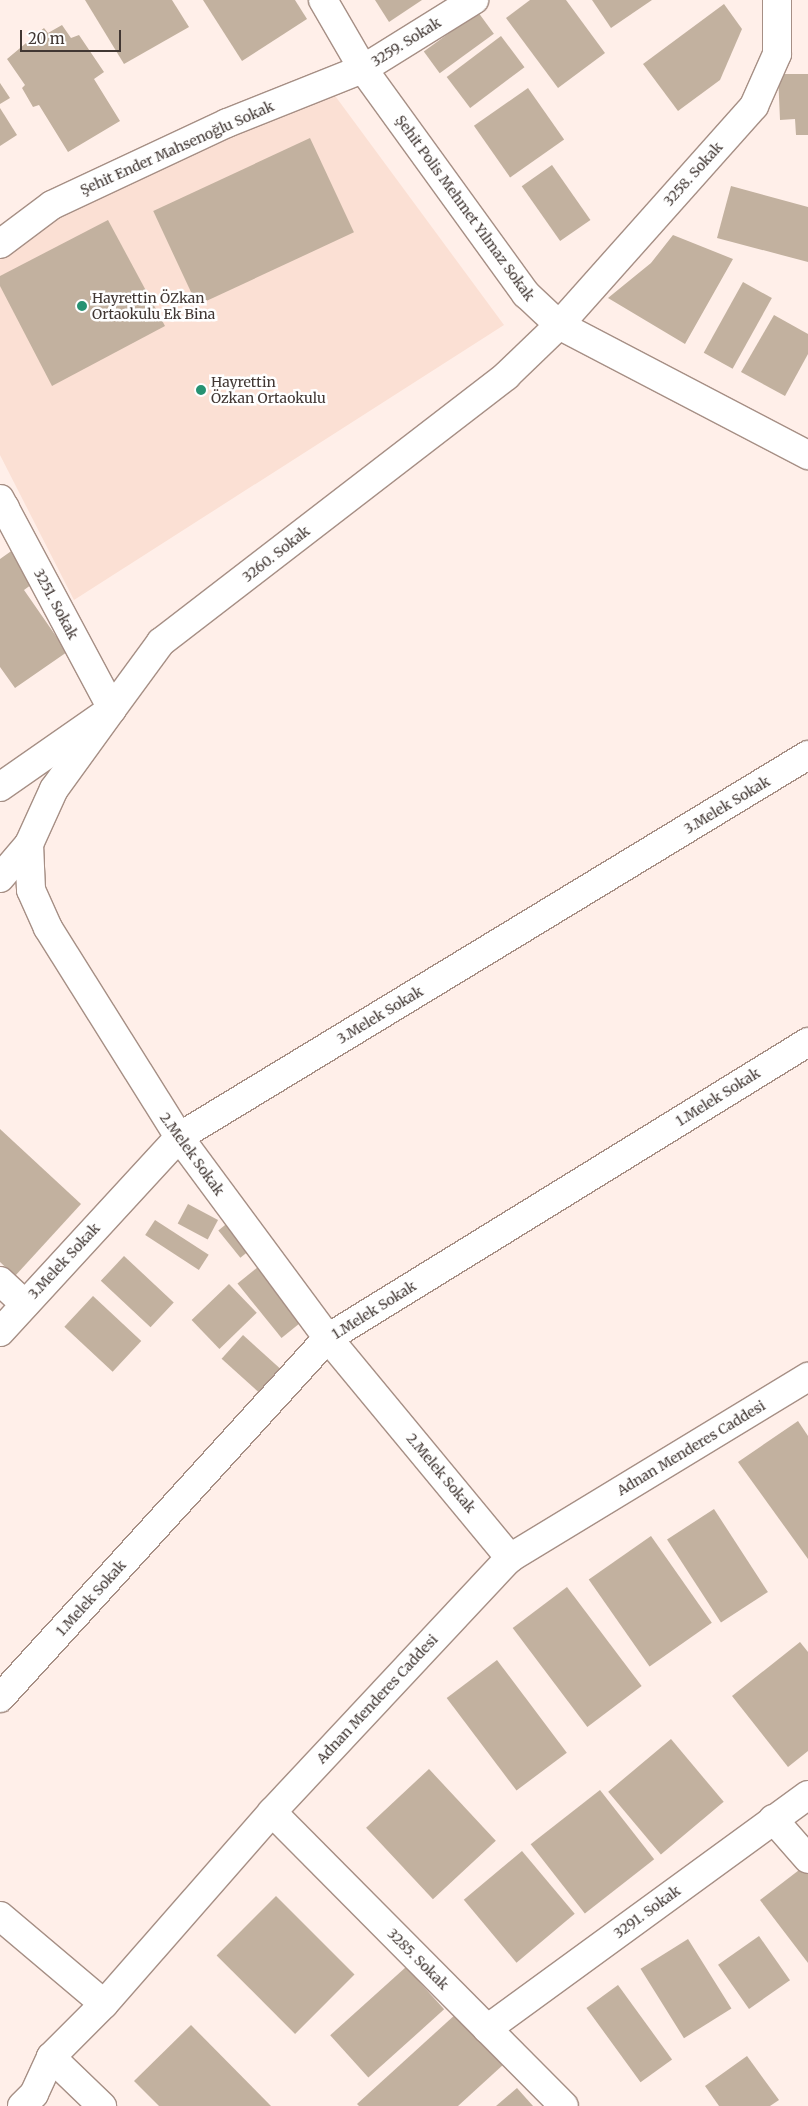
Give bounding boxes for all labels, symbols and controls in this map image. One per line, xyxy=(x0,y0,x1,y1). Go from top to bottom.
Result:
street label: 3259. Sokak xyxy=(368,14,444,70)
scale bar xyxy=(22,20,124,52)
text: 20 m xyxy=(28,29,65,48)
street label: Şehit Ender Mahsenoğlu Sokak xyxy=(77,98,277,198)
street label: Şehit Polis Mehmet Yılmaz Sokak xyxy=(392,112,538,304)
street label: 3258. Sokak xyxy=(660,139,726,209)
place label: Hayrettin ÖZkan Ortaokulu Ek Bina xyxy=(92,290,215,322)
marker: Hayrettin ÖZkan Ortaokulu Ek Bina xyxy=(76,300,88,312)
place label: Hayrettin Özkan Ortaokulu xyxy=(211,374,326,407)
marker: Hayrettin Özkan Ortaokulu xyxy=(195,384,207,396)
street label: 3260. Sokak xyxy=(239,522,313,586)
street label: 3251. Sokak xyxy=(30,566,82,642)
street label: 3.Melek Sokak xyxy=(681,773,773,837)
street label: 3.Melek Sokak xyxy=(334,983,426,1047)
street label: 1.Melek Sokak xyxy=(673,1064,763,1130)
street label: 2.Melek Sokak xyxy=(156,1109,228,1199)
street label: 3.Melek Sokak xyxy=(25,1220,103,1302)
street label: 1.Melek Sokak xyxy=(329,1277,419,1343)
street label: Adnan Menderes Caddesi xyxy=(614,1397,768,1499)
street label: 2.Melek Sokak xyxy=(403,1430,479,1516)
street label: 1.Melek Sokak xyxy=(53,1557,129,1639)
street label: Adnan Menderes Caddesi xyxy=(313,1631,441,1767)
street label: 3291. Sokak xyxy=(610,1882,684,1942)
street label: 3285. Sokak xyxy=(384,1925,452,1993)

